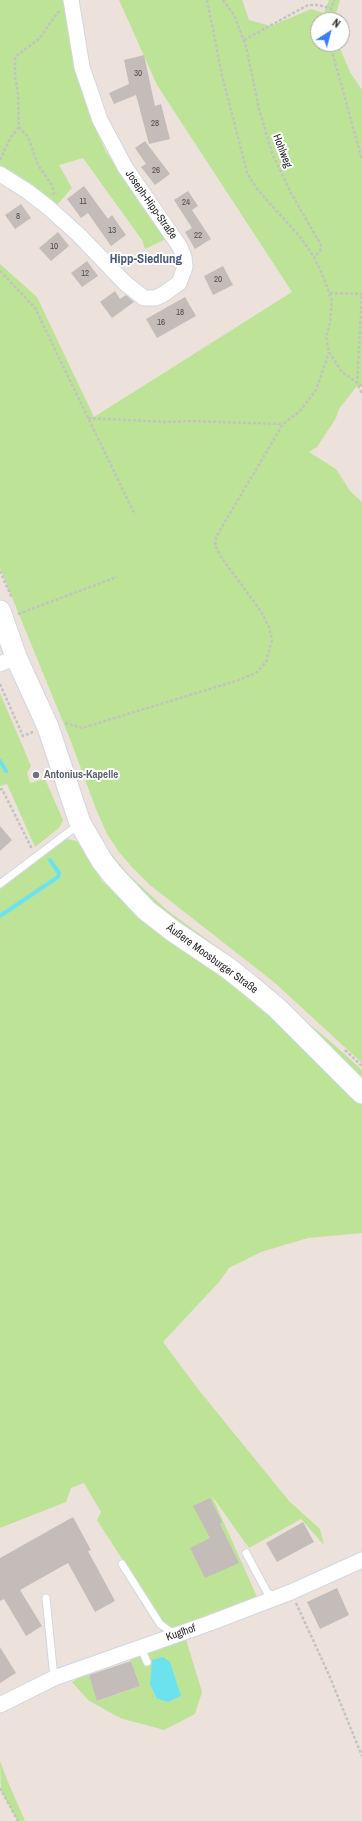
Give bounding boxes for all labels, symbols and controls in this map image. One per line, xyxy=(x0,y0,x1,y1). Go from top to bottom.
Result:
north arrow xyxy=(310,12,350,52)
text: N xyxy=(330,16,343,31)
house number: 30 xyxy=(134,69,142,79)
house number: 28 xyxy=(151,119,159,129)
street label: Hohlweg xyxy=(270,132,294,170)
house number: 26 xyxy=(152,166,160,176)
street label: Joseph-Hipp-Straße xyxy=(122,168,180,242)
house number: 11 xyxy=(79,197,87,207)
house number: 24 xyxy=(182,198,190,208)
house number: 8 xyxy=(16,212,20,222)
house number: 13 xyxy=(108,226,116,236)
house number: 22 xyxy=(194,231,202,241)
house number: 10 xyxy=(50,242,58,252)
district label: Hipp-Siedlung xyxy=(110,252,182,268)
house number: 12 xyxy=(81,269,89,279)
house number: 20 xyxy=(214,275,222,285)
house number: 18 xyxy=(176,308,184,318)
house number: 16 xyxy=(157,318,165,328)
place label: Antonius-Kapelle xyxy=(44,768,118,782)
marker: Antonius-Kapelle xyxy=(31,770,41,780)
street label: Äußere Moosburger Straße xyxy=(164,921,260,997)
street label: Kuglhof xyxy=(164,1622,198,1644)

